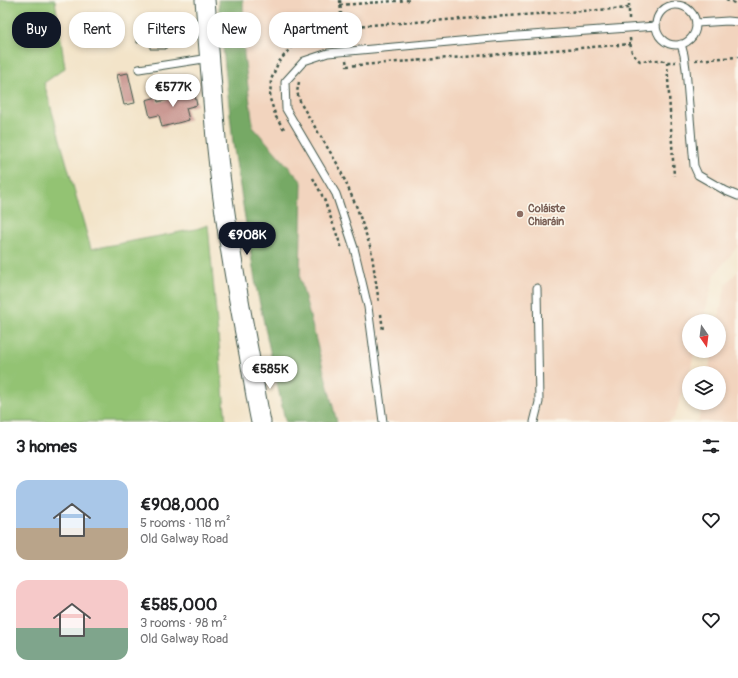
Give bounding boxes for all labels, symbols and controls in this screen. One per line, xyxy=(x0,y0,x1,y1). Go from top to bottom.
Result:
chip: Buy xyxy=(12,12,61,48)
chip: Rent xyxy=(69,12,125,48)
chip: Filters xyxy=(133,12,199,48)
chip: New xyxy=(207,12,261,48)
chip: Apartment xyxy=(269,12,362,48)
pin: €577K xyxy=(145,74,201,108)
text: €577K xyxy=(154,79,192,95)
place label: Coláiste Chiaráin xyxy=(528,202,566,228)
marker: Coláiste Chiaráin xyxy=(515,209,525,219)
pin: €908K xyxy=(219,222,275,256)
text: €908K xyxy=(228,227,266,243)
north arrow xyxy=(682,314,726,358)
map controls xyxy=(682,314,726,410)
pin: €585K xyxy=(242,356,298,390)
text: €585K xyxy=(251,361,289,377)
button: layers xyxy=(682,366,726,410)
icon: filters xyxy=(700,435,722,457)
text: 3 homes xyxy=(16,436,77,457)
text: €908,000 xyxy=(140,494,219,515)
icon: home xyxy=(48,496,96,544)
icon: heart xyxy=(700,509,722,531)
text: 5 rooms · 118 m² xyxy=(140,515,230,531)
text: Old Galway Road xyxy=(140,531,228,547)
text: €585,000 xyxy=(140,594,217,615)
icon: home xyxy=(48,596,96,644)
icon: heart xyxy=(700,609,722,631)
text: 3 rooms · 98 m² xyxy=(140,615,227,631)
text: Old Galway Road xyxy=(140,631,228,647)

